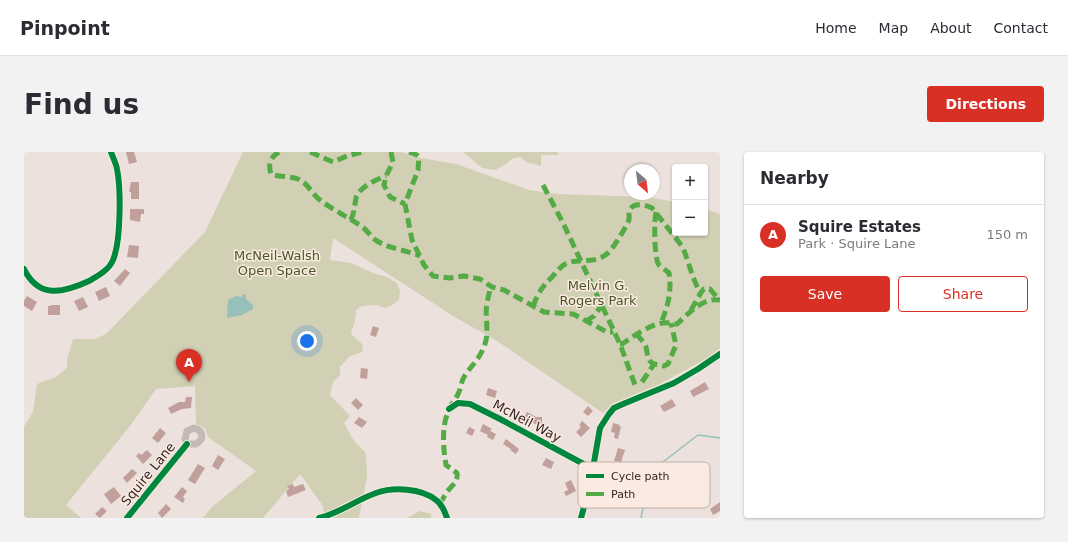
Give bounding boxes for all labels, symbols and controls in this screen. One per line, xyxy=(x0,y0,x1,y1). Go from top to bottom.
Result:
text: Pinpoint xyxy=(20,17,110,39)
text: Home xyxy=(815,20,857,36)
text: Map xyxy=(879,20,908,36)
text: About xyxy=(930,20,972,36)
text: Contact xyxy=(994,20,1048,36)
button: Directions xyxy=(927,86,1044,122)
text: Find us xyxy=(24,88,139,121)
north arrow xyxy=(624,164,660,200)
map controls xyxy=(672,164,708,236)
button: + xyxy=(672,164,708,200)
text: Nearby xyxy=(760,168,829,188)
button: − xyxy=(672,200,708,236)
text: Squire Estates xyxy=(798,218,921,236)
text: A xyxy=(768,227,778,242)
text: 150 m xyxy=(986,227,1028,242)
text: Park · Squire Lane xyxy=(798,236,915,251)
park label: McNeil-Walsh Open Space xyxy=(234,248,320,278)
button: Save xyxy=(760,276,890,312)
button: Share xyxy=(898,276,1028,312)
park label: Melvin G. Rogers Park xyxy=(560,278,637,308)
your location xyxy=(297,331,317,351)
pin: A xyxy=(176,349,202,382)
street label: McNeil Way xyxy=(490,397,564,445)
street label: Squire Lane xyxy=(118,439,178,509)
legend xyxy=(578,462,710,508)
text: Cycle path xyxy=(611,470,670,483)
text: Path xyxy=(611,488,635,501)

